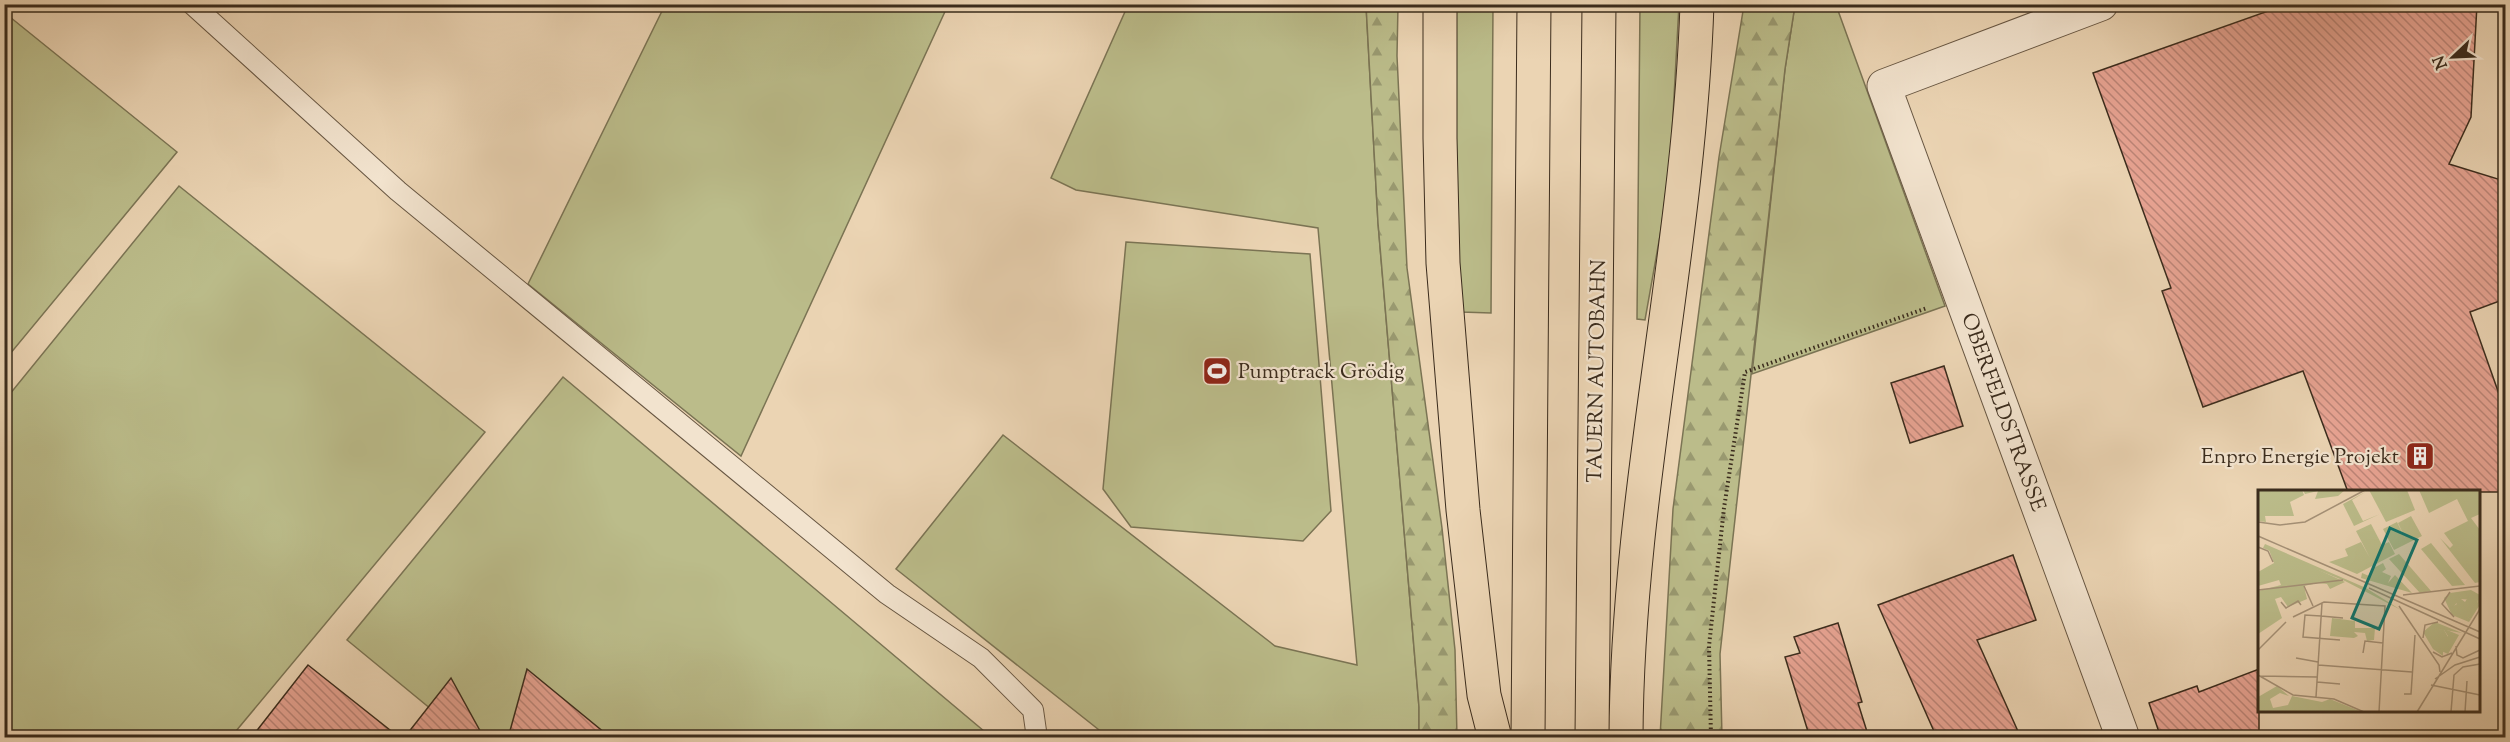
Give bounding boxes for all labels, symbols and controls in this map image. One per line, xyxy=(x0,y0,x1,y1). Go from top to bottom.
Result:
north arrow xyxy=(2423,27,2483,87)
text: N xyxy=(2428,51,2455,72)
street label: TAUERN AUTOBAHN xyxy=(1581,259,1615,483)
street label: OBERFELDSTRASSE xyxy=(1952,309,2052,516)
sports icon: Pumptrack Grödig xyxy=(1201,355,1233,387)
place label: Pumptrack Grödig xyxy=(1238,358,1405,388)
building icon: Enpro Energie Projekt xyxy=(2404,440,2436,472)
place label: Enpro Energie Projekt xyxy=(2201,443,2399,473)
inset map xyxy=(2258,490,2480,712)

